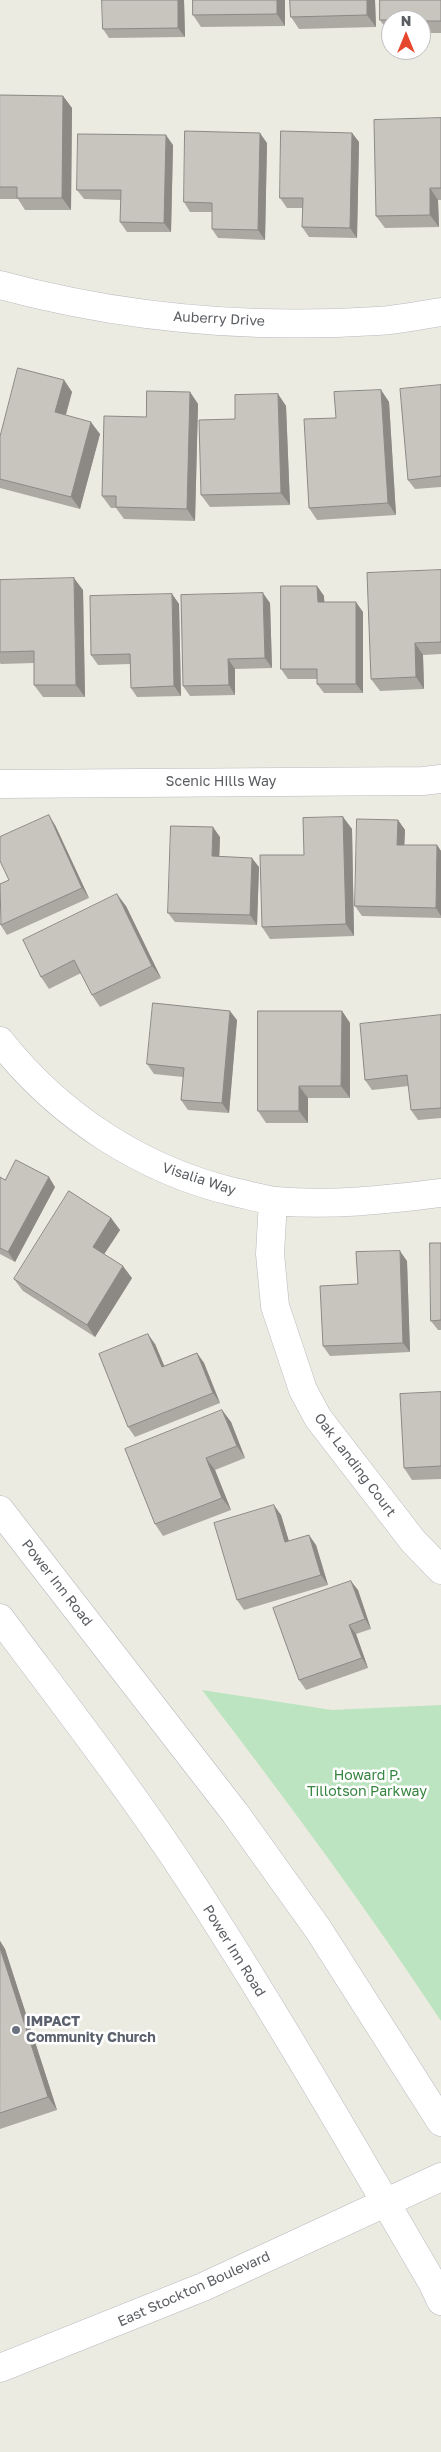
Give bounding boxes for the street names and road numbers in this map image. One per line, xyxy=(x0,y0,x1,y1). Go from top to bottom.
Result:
street label: Auberry Drive xyxy=(173,308,265,330)
street label: Scenic Hills Way xyxy=(166,774,276,790)
street label: Visalia Way xyxy=(160,1159,238,1199)
street label: Oak Landing Court xyxy=(311,1410,399,1520)
street label: Power Inn Road xyxy=(18,1536,96,1630)
street label: Power Inn Road xyxy=(199,1902,269,2000)
street label: East Stockton Boulevard xyxy=(115,2248,273,2330)

